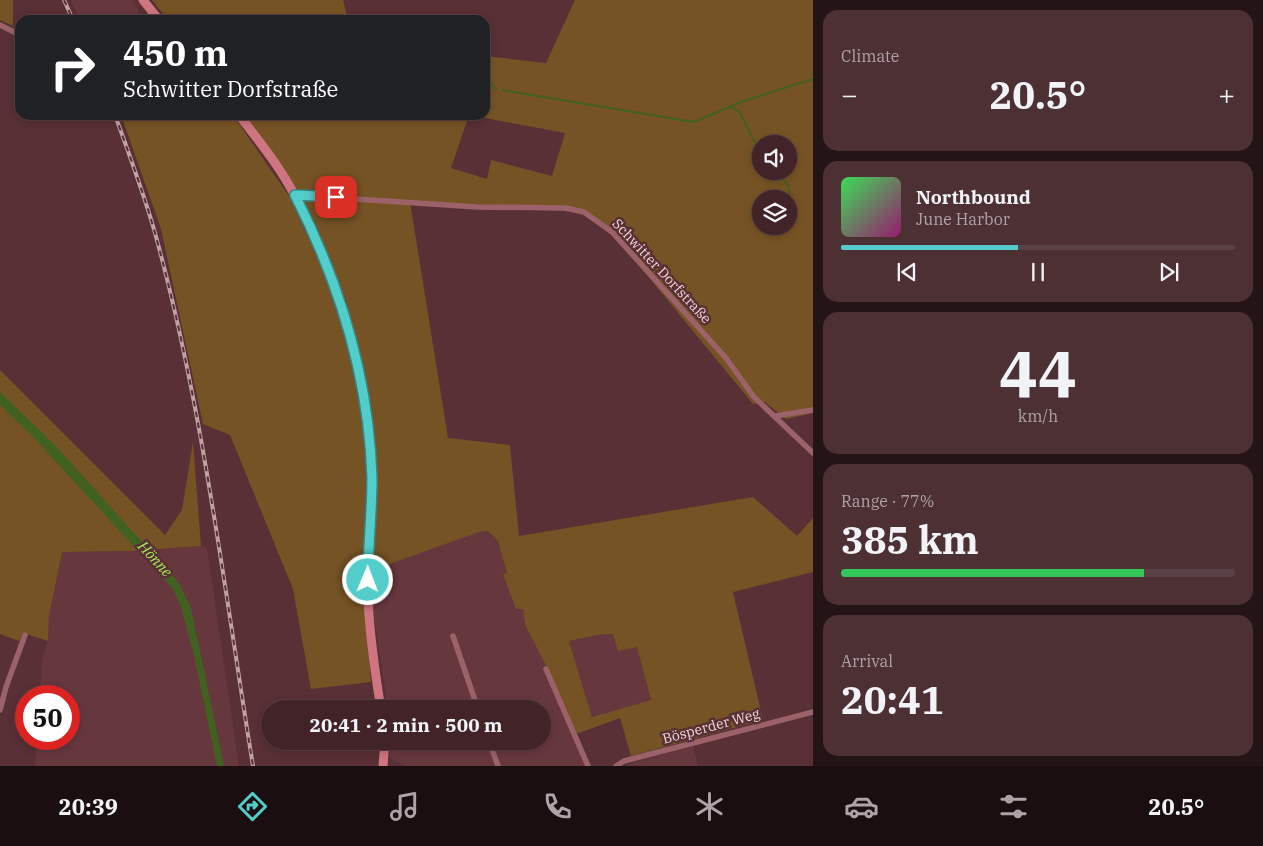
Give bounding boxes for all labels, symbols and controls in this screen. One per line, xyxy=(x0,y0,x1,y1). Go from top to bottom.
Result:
text: 450 m xyxy=(123,30,228,76)
icon: right xyxy=(40,35,105,100)
text: Climate xyxy=(841,46,899,66)
text: 20.5° xyxy=(990,70,1086,119)
text: Schwitter Dorfstraße xyxy=(123,74,338,103)
text: − xyxy=(841,76,858,113)
text: + xyxy=(1218,76,1235,113)
map controls xyxy=(752,135,797,235)
button: sound xyxy=(752,135,797,180)
pin xyxy=(315,176,357,218)
icon: arrive xyxy=(322,183,350,211)
text: Northbound xyxy=(916,185,1031,209)
button: layers xyxy=(752,190,797,235)
text: June Harbor xyxy=(916,209,1010,229)
street label: Schwitter Dorfstraße xyxy=(609,215,715,327)
icon: previous xyxy=(893,258,921,286)
icon: pause xyxy=(1024,258,1052,286)
icon: next xyxy=(1155,258,1183,286)
text: 44 xyxy=(999,331,1077,416)
text: km/h xyxy=(1018,406,1058,426)
text: Range · 77% xyxy=(841,491,934,511)
text: 385 km xyxy=(841,515,979,564)
water label: Hönne xyxy=(133,536,177,581)
position arrow xyxy=(341,553,393,605)
text: Arrival xyxy=(841,651,893,671)
text: 20:41 xyxy=(841,675,944,724)
speed limit sign: 50 xyxy=(15,685,80,750)
street label: Bösperder Weg xyxy=(660,704,762,748)
text: 20:41 · 2 min · 500 m xyxy=(310,713,502,737)
icon: directions xyxy=(235,789,270,824)
icon: music xyxy=(387,789,422,824)
icon: phone xyxy=(540,789,575,824)
icon: climate xyxy=(692,789,727,824)
icon: car xyxy=(844,789,879,824)
icon: filters xyxy=(996,789,1031,824)
text: 20:39 xyxy=(59,792,118,821)
text: 20.5° xyxy=(1148,792,1204,821)

